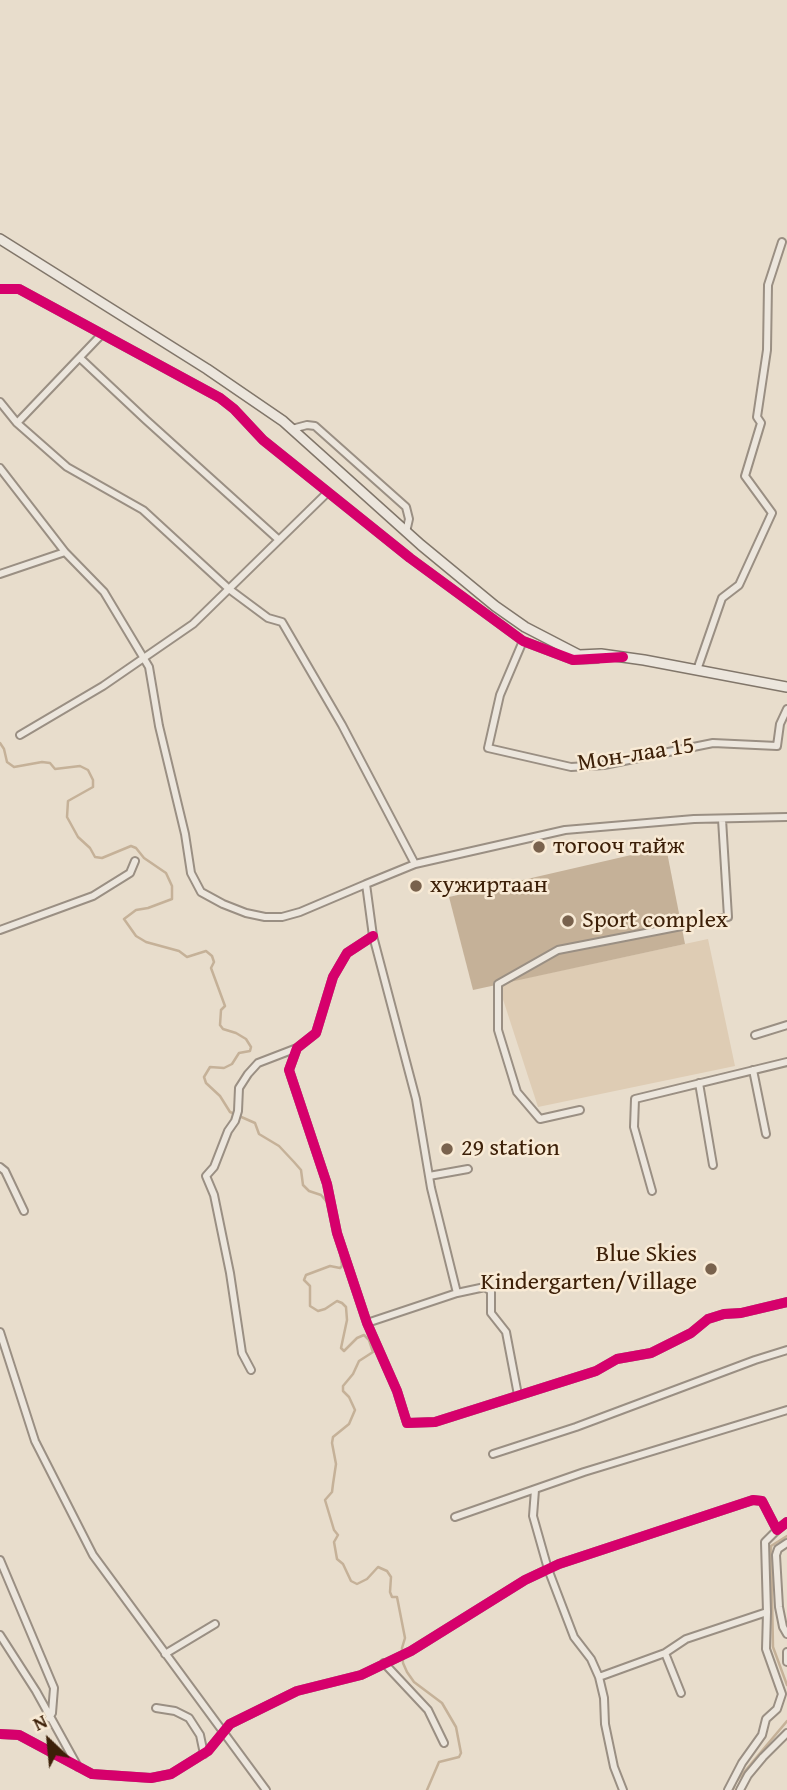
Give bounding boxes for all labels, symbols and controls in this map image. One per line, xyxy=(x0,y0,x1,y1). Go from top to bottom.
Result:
street label: Мон-лаа 15 xyxy=(576,732,696,778)
place label: тогооч тайж xyxy=(553,833,684,861)
marker: тогооч тайж xyxy=(531,839,547,855)
place label: хужиртаан xyxy=(430,872,548,900)
marker: хужиртаан xyxy=(408,878,424,894)
place label: Sport complex xyxy=(582,907,728,935)
marker: Sport complex xyxy=(560,913,576,929)
place label: 29 station xyxy=(461,1135,560,1163)
marker: 29 station xyxy=(439,1141,455,1157)
place label: Blue Skies Kindergarten/Village xyxy=(480,1241,697,1297)
marker: Blue Skies Kindergarten/Village xyxy=(703,1261,719,1277)
north arrow xyxy=(14,1706,84,1776)
text: N xyxy=(28,1707,52,1737)

